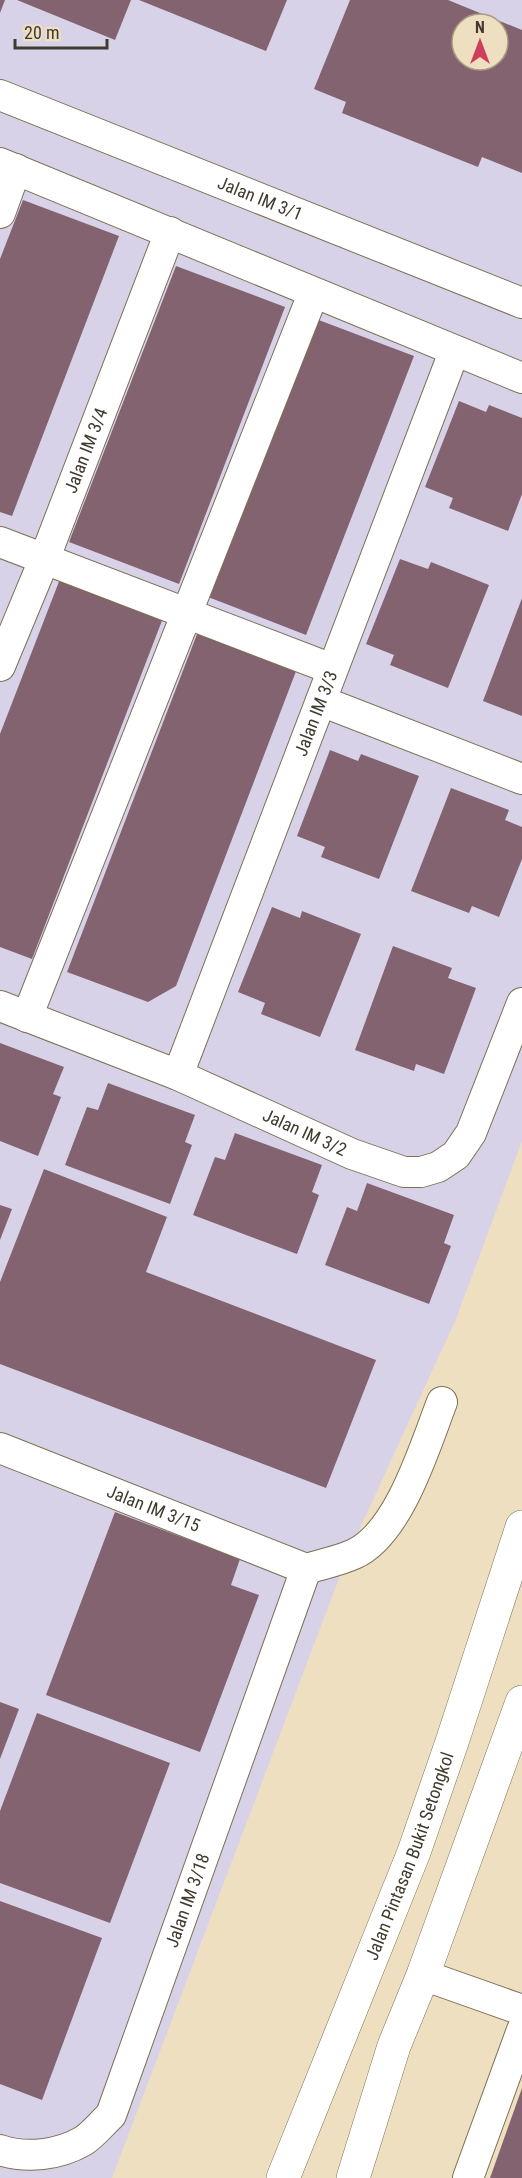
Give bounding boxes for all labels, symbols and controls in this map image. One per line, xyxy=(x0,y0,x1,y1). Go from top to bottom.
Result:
scale bar xyxy=(15,12,106,50)
north arrow xyxy=(450,12,510,72)
text: N xyxy=(475,18,485,37)
text: 20 m xyxy=(24,22,59,43)
street label: Jalan IM 3/1 xyxy=(215,172,306,225)
street label: Jalan IM 3/4 xyxy=(60,405,111,496)
street label: Jalan IM 3/3 xyxy=(290,668,341,759)
street label: Jalan IM 3/2 xyxy=(260,1104,350,1160)
street label: Jalan IM 3/15 xyxy=(104,1480,203,1536)
street label: Jalan Pintasan Bukit Setongkol xyxy=(361,1749,458,1963)
street label: Jalan IM 3/18 xyxy=(161,1850,214,1950)

